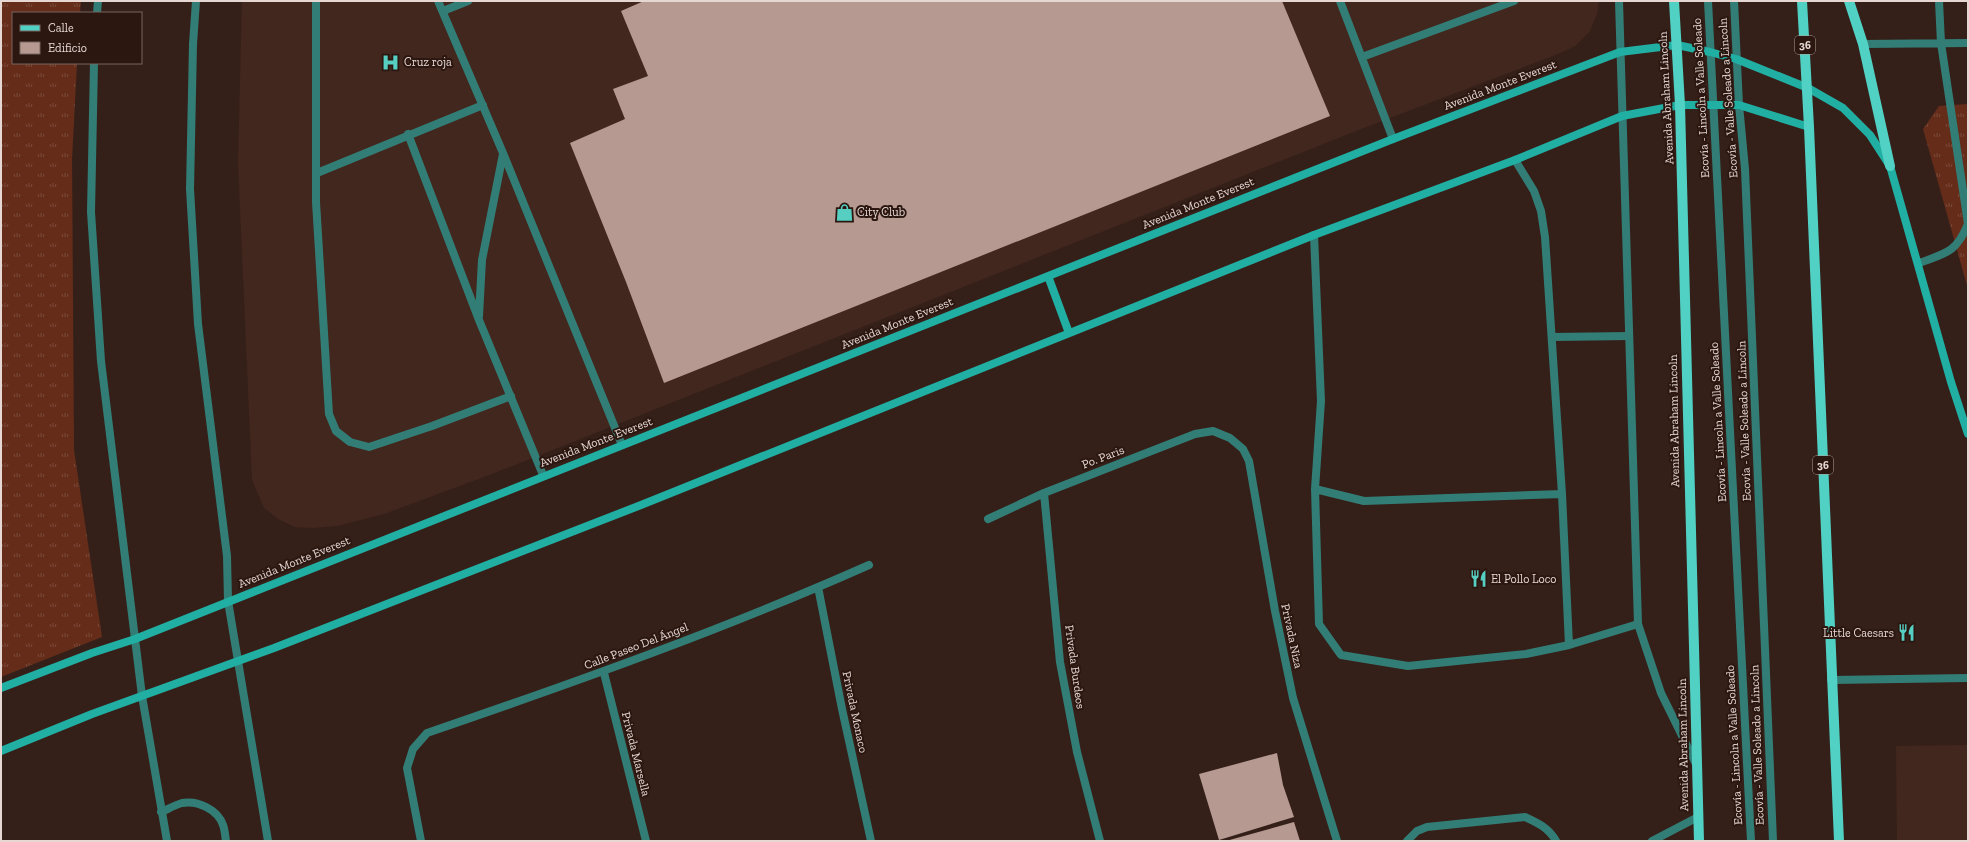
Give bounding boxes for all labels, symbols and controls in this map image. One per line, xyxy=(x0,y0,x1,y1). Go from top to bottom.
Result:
legend xyxy=(12,12,142,64)
street label: Ecovía - Valle Soleado a Lincoln xyxy=(1715,17,1741,178)
street label: Ecovía - Lincoln a Valle Soleado xyxy=(1690,18,1712,178)
text: Calle xyxy=(48,21,74,35)
street label: Avenida Abraham Lincoln xyxy=(1656,31,1676,165)
road number: 36 xyxy=(1795,36,1815,54)
text: Edificio xyxy=(48,41,87,55)
hospital icon: Cruz roja xyxy=(381,52,401,72)
place label: Cruz roja xyxy=(404,55,452,70)
street label: Avenida Monte Everest xyxy=(1442,57,1559,113)
street label: Avenida Monte Everest xyxy=(1140,174,1256,232)
shop icon: City Club xyxy=(834,202,854,222)
place label: City Club xyxy=(857,205,905,219)
street label: Avenida Monte Everest xyxy=(839,294,955,352)
street label: Ecovía - Valle Soleado a Lincoln xyxy=(1734,341,1754,501)
street label: Ecovía - Lincoln a Valle Soleado xyxy=(1707,342,1729,502)
street label: Avenida Abraham Lincoln xyxy=(1666,354,1682,488)
street label: Avenida Monte Everest xyxy=(538,414,655,470)
street label: Po. Paris xyxy=(1080,443,1126,471)
road number: 36 xyxy=(1813,456,1833,474)
street label: Avenida Monte Everest xyxy=(236,533,352,591)
restaurant icon: El Pollo Loco xyxy=(1468,569,1488,589)
place label: El Pollo Loco xyxy=(1491,572,1556,586)
street label: Privada Niza xyxy=(1278,602,1306,670)
street label: Calle Paseo Del Ángel xyxy=(582,619,690,672)
restaurant icon: Little Caesars xyxy=(1897,623,1917,643)
street label: Privada Burdeos xyxy=(1062,624,1088,710)
place label: Little Caesars xyxy=(1823,626,1894,640)
street label: Ecovía - Lincoln a Valle Soleado xyxy=(1723,665,1745,825)
street label: Ecovía - Valle Soleado a Lincoln xyxy=(1747,665,1767,825)
street label: Privada Monaco xyxy=(840,670,870,754)
street label: Avenida Abraham Lincoln xyxy=(1675,678,1691,812)
street label: Privada Marsella xyxy=(619,710,653,798)

